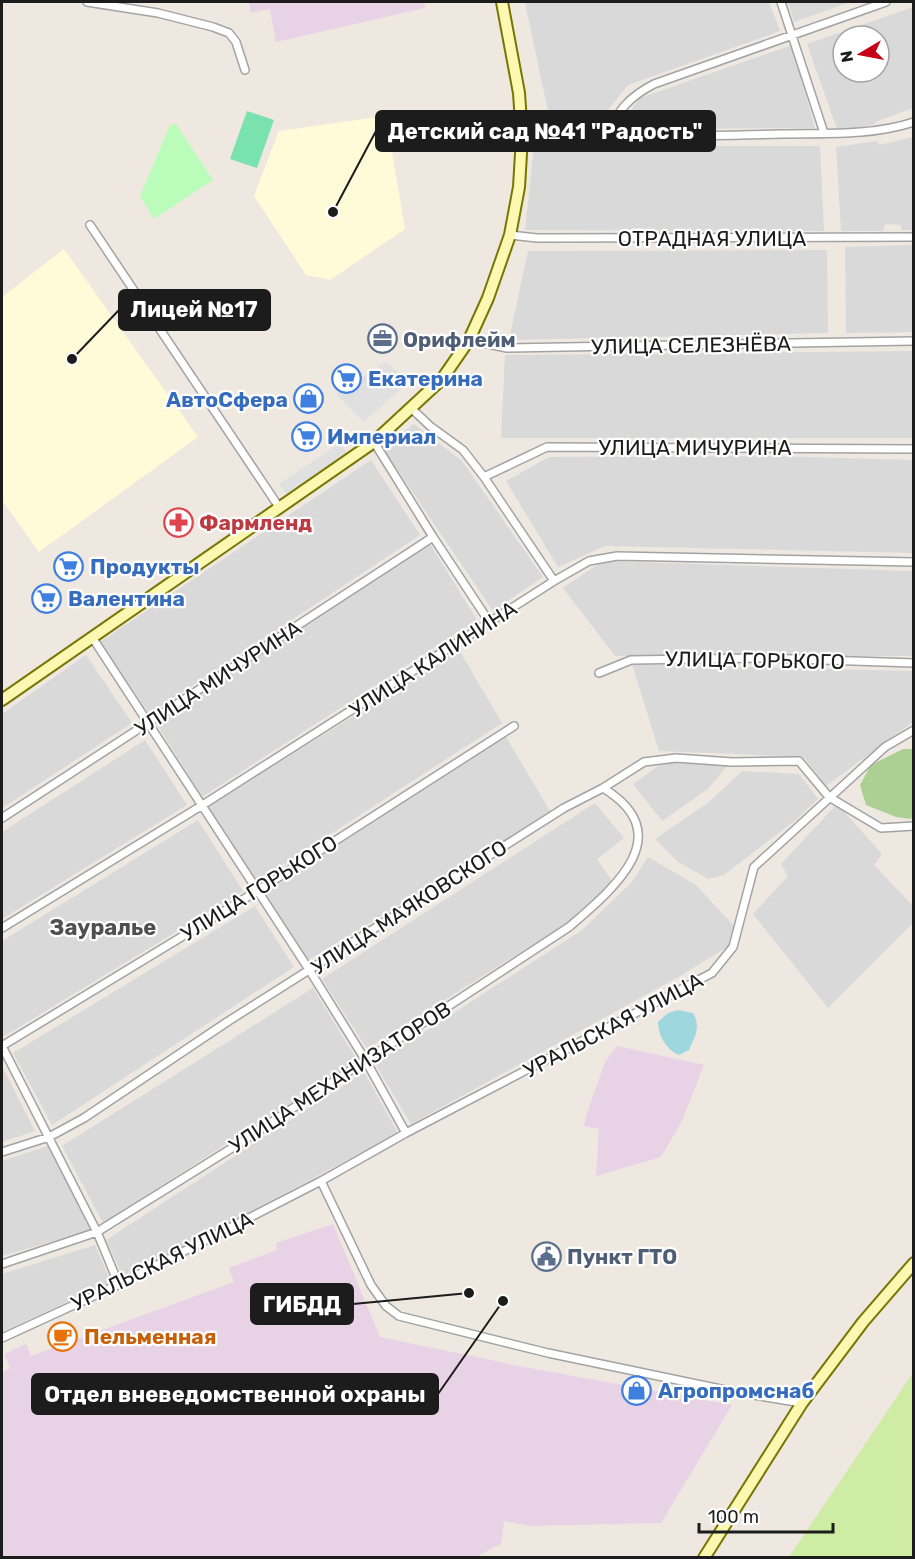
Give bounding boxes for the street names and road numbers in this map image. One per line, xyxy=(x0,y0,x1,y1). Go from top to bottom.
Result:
street label: ОТРАДНАЯ УЛИЦА xyxy=(618,226,806,251)
street label: УЛИЦА СЕЛЕЗНЁВА xyxy=(591,331,791,359)
street label: УЛИЦА МИЧУРИНА xyxy=(598,435,792,460)
street label: УЛИЦА КАЛИНИНА xyxy=(345,596,521,722)
street label: УЛИЦА МИЧУРИНА xyxy=(130,615,306,741)
street label: УЛИЦА ГОРЬКОГО xyxy=(665,646,845,674)
street label: УЛИЦА ГОРЬКОГО xyxy=(176,830,342,946)
street label: УЛИЦА МАЯКОВСКОГО xyxy=(307,834,511,980)
street label: УРАЛЬСКАЯ УЛИЦА xyxy=(519,967,707,1083)
street label: УЛИЦА МЕХАНИЗАТОРОВ xyxy=(224,996,456,1158)
street label: УРАЛЬСКАЯ УЛИЦА xyxy=(67,1206,257,1316)

